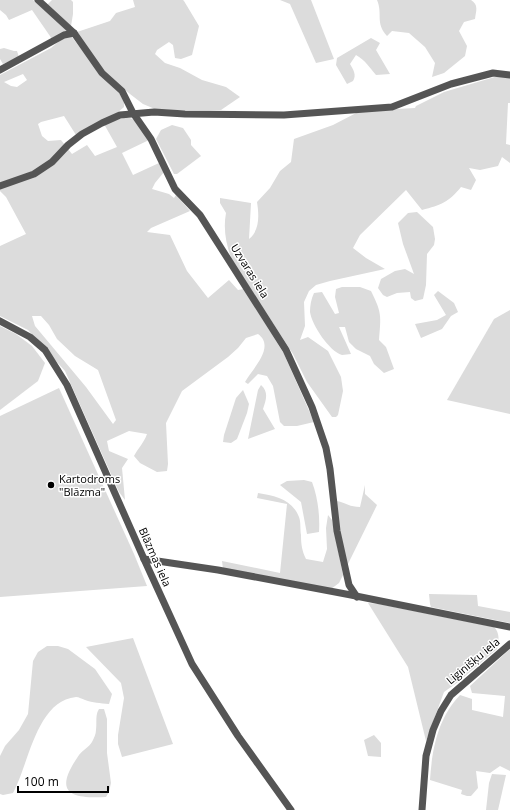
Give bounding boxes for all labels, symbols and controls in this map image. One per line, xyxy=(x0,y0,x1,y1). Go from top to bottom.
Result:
street label: Uzvaras iela xyxy=(228,241,273,301)
place label: Kartodroms "Blāzma" xyxy=(59,471,120,499)
marker: Kartodroms "Blāzma" xyxy=(46,480,56,490)
street label: Blāzmas iela xyxy=(136,525,175,589)
street label: Liginišķu iela xyxy=(443,634,502,687)
scale bar xyxy=(18,768,108,794)
text: 100 m xyxy=(24,773,59,790)

